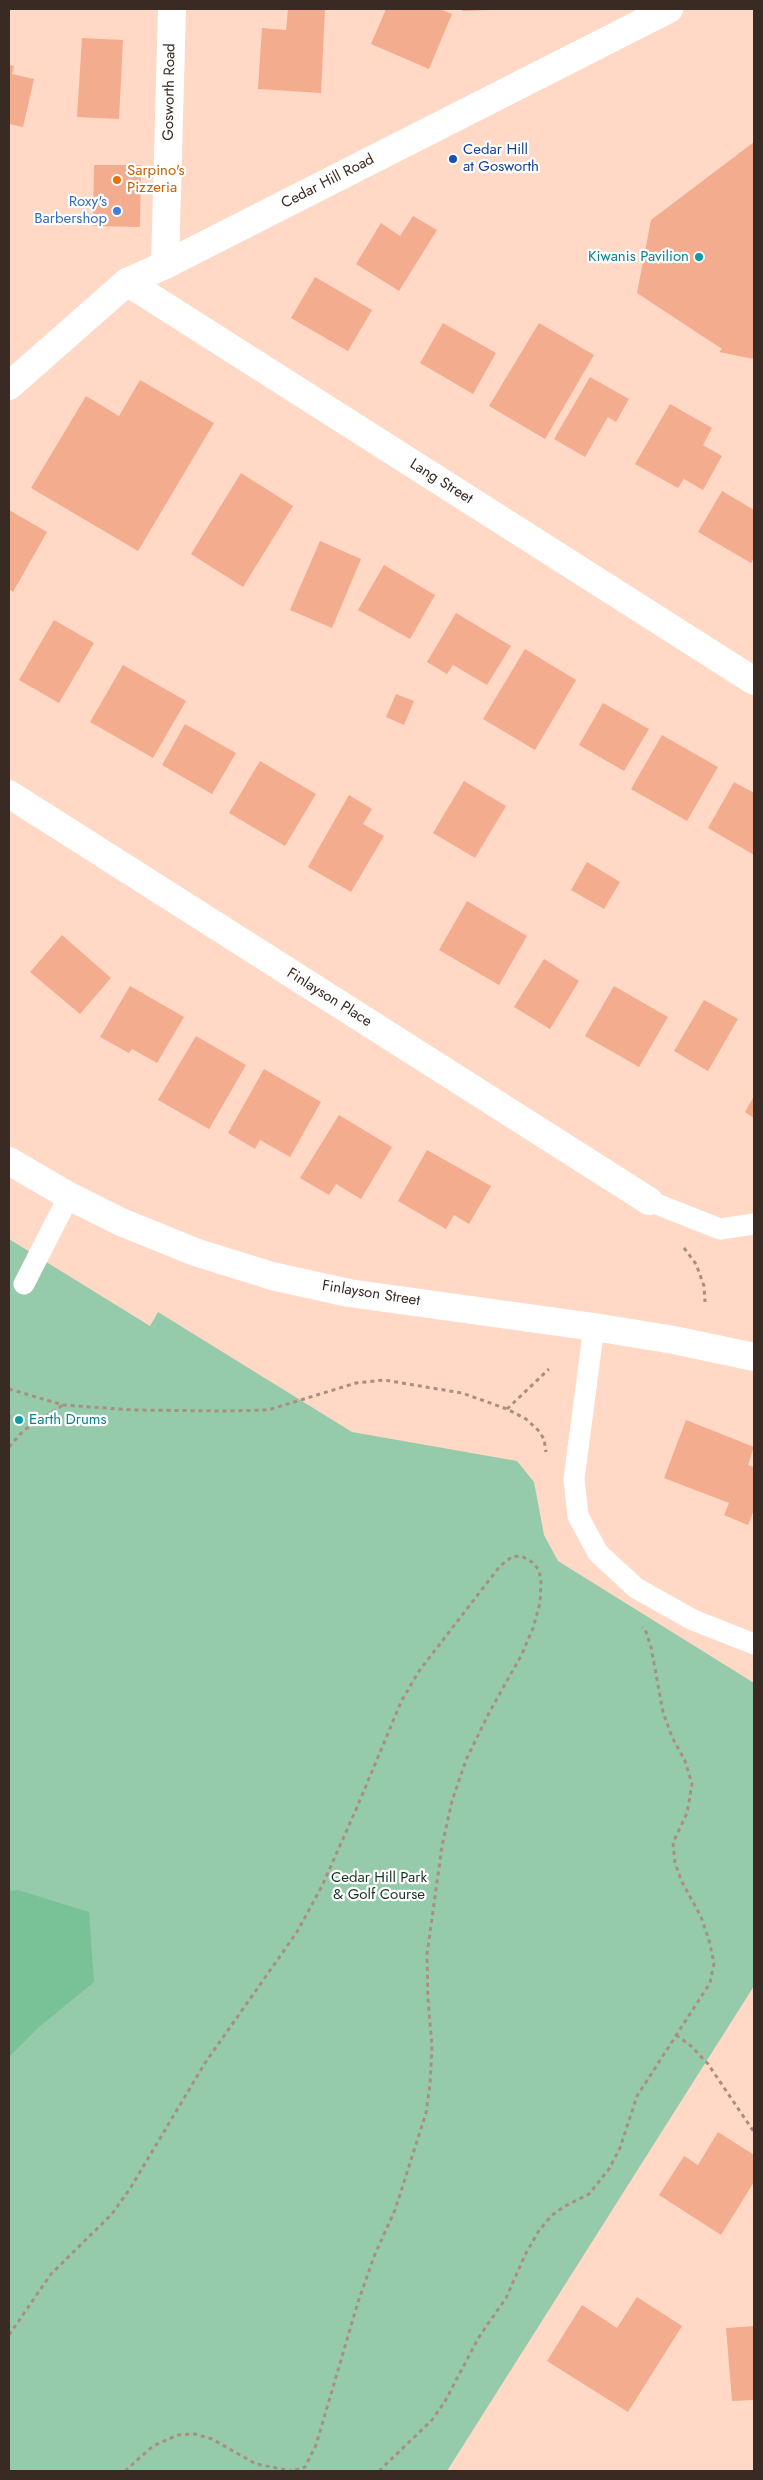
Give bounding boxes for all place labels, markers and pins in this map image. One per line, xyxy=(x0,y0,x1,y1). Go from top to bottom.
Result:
place label: Cedar Hill at Gosworth xyxy=(463,141,539,176)
marker: Cedar Hill at Gosworth xyxy=(447,153,459,165)
place label: Sarpino's Pizzeria xyxy=(127,162,184,197)
marker: Sarpino's Pizzeria xyxy=(111,174,123,186)
place label: Roxy's Barbershop xyxy=(34,193,107,228)
marker: Roxy's Barbershop xyxy=(111,205,123,217)
place label: Kiwanis Pavilion xyxy=(588,248,689,266)
marker: Kiwanis Pavilion xyxy=(693,251,705,263)
place label: Earth Drums xyxy=(29,1411,107,1429)
marker: Earth Drums xyxy=(13,1414,25,1426)

